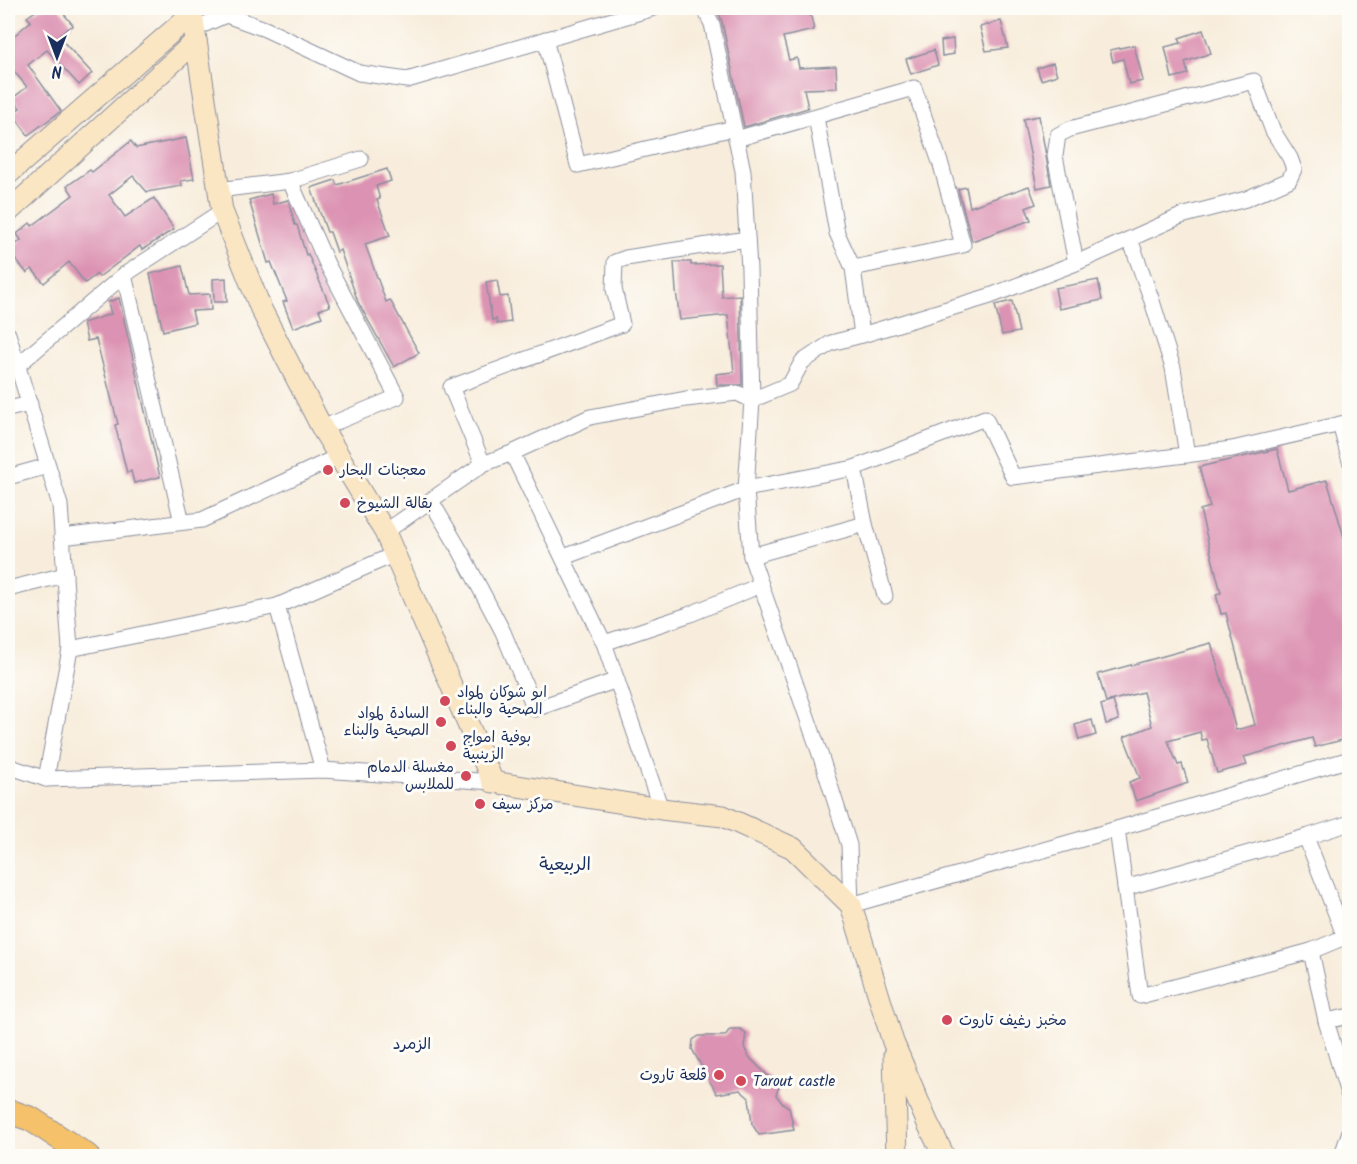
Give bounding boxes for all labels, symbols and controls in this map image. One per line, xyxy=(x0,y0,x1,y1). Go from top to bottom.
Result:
north arrow xyxy=(27,27,87,87)
text: N xyxy=(52,58,62,83)
place label: معجنات البحار xyxy=(339,459,426,483)
marker: معجنات البحار xyxy=(321,463,335,477)
place label: بقالة الشيوخ xyxy=(357,492,433,516)
marker: بقالة الشيوخ xyxy=(338,496,352,510)
place label: ابو شوكان لمواد الصحية والبناء xyxy=(457,681,547,722)
marker: ابو شوكان لمواد الصحية والبناء xyxy=(438,694,452,708)
place label: السادة لمواد الصحية والبناء xyxy=(344,702,429,743)
marker: السادة لمواد الصحية والبناء xyxy=(434,715,448,729)
place label: بوفية امواج الزينبية xyxy=(463,726,531,767)
marker: بوفية امواج الزينبية xyxy=(444,739,458,753)
place label: مغسلة الدمام للملابس xyxy=(367,756,454,797)
marker: مغسلة الدمام للملابس xyxy=(459,769,473,783)
place label: مركز سيف xyxy=(492,793,554,817)
marker: مركز سيف xyxy=(473,797,487,811)
district label: الربيعية xyxy=(539,851,591,880)
place label: مخبز رغيف تاروت xyxy=(959,1009,1067,1033)
marker: مخبز رغيف تاروت xyxy=(940,1013,954,1027)
district label: الزمرد xyxy=(393,1032,431,1057)
place label: قلعة تاروت xyxy=(640,1064,707,1088)
marker: قلعة تاروت xyxy=(712,1068,726,1082)
place label: Tarout castle xyxy=(753,1070,835,1094)
marker: Tarout castle xyxy=(734,1074,748,1088)

